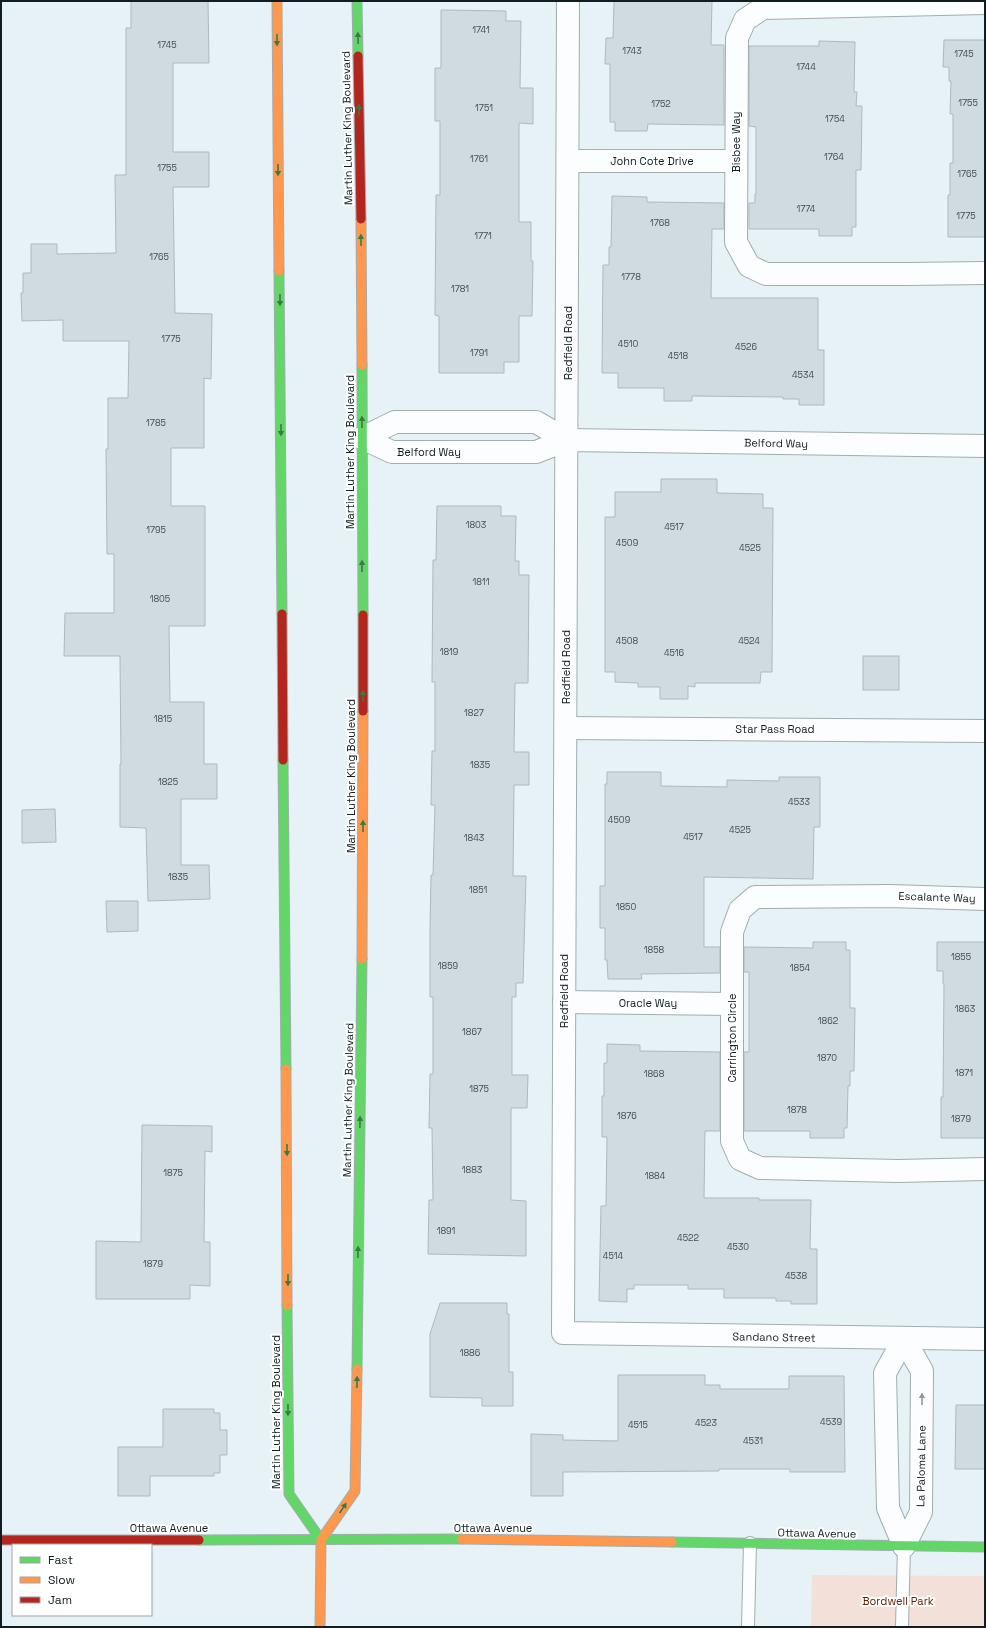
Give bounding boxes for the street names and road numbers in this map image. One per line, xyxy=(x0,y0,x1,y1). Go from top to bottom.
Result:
street label: Martin Luther King Boulevard xyxy=(339,51,355,205)
street label: Bisbee Way xyxy=(729,111,743,173)
street label: John Cote Drive xyxy=(610,154,694,168)
street label: Redfield Road xyxy=(561,306,575,380)
street label: Martin Luther King Boulevard xyxy=(343,375,357,529)
street label: Belford Way xyxy=(744,435,808,451)
street label: Belford Way xyxy=(397,445,461,459)
street label: Redfield Road xyxy=(559,630,573,704)
street label: Martin Luther King Boulevard xyxy=(344,699,358,853)
street label: Star Pass Road xyxy=(735,722,815,736)
street label: Escalante Way xyxy=(898,889,976,905)
street label: Redfield Road xyxy=(557,954,571,1028)
street label: Carrington Circle xyxy=(725,994,739,1082)
street label: Oracle Way xyxy=(619,996,677,1010)
street label: Martin Luther King Boulevard xyxy=(340,1023,356,1177)
street label: Sandano Street xyxy=(732,1329,816,1345)
street label: Martin Luther King Boulevard xyxy=(269,1335,283,1489)
street label: La Paloma Lane xyxy=(913,1425,929,1507)
street label: Ottawa Avenue xyxy=(130,1521,208,1535)
street label: Ottawa Avenue xyxy=(454,1521,532,1535)
street label: Ottawa Avenue xyxy=(778,1525,856,1541)

